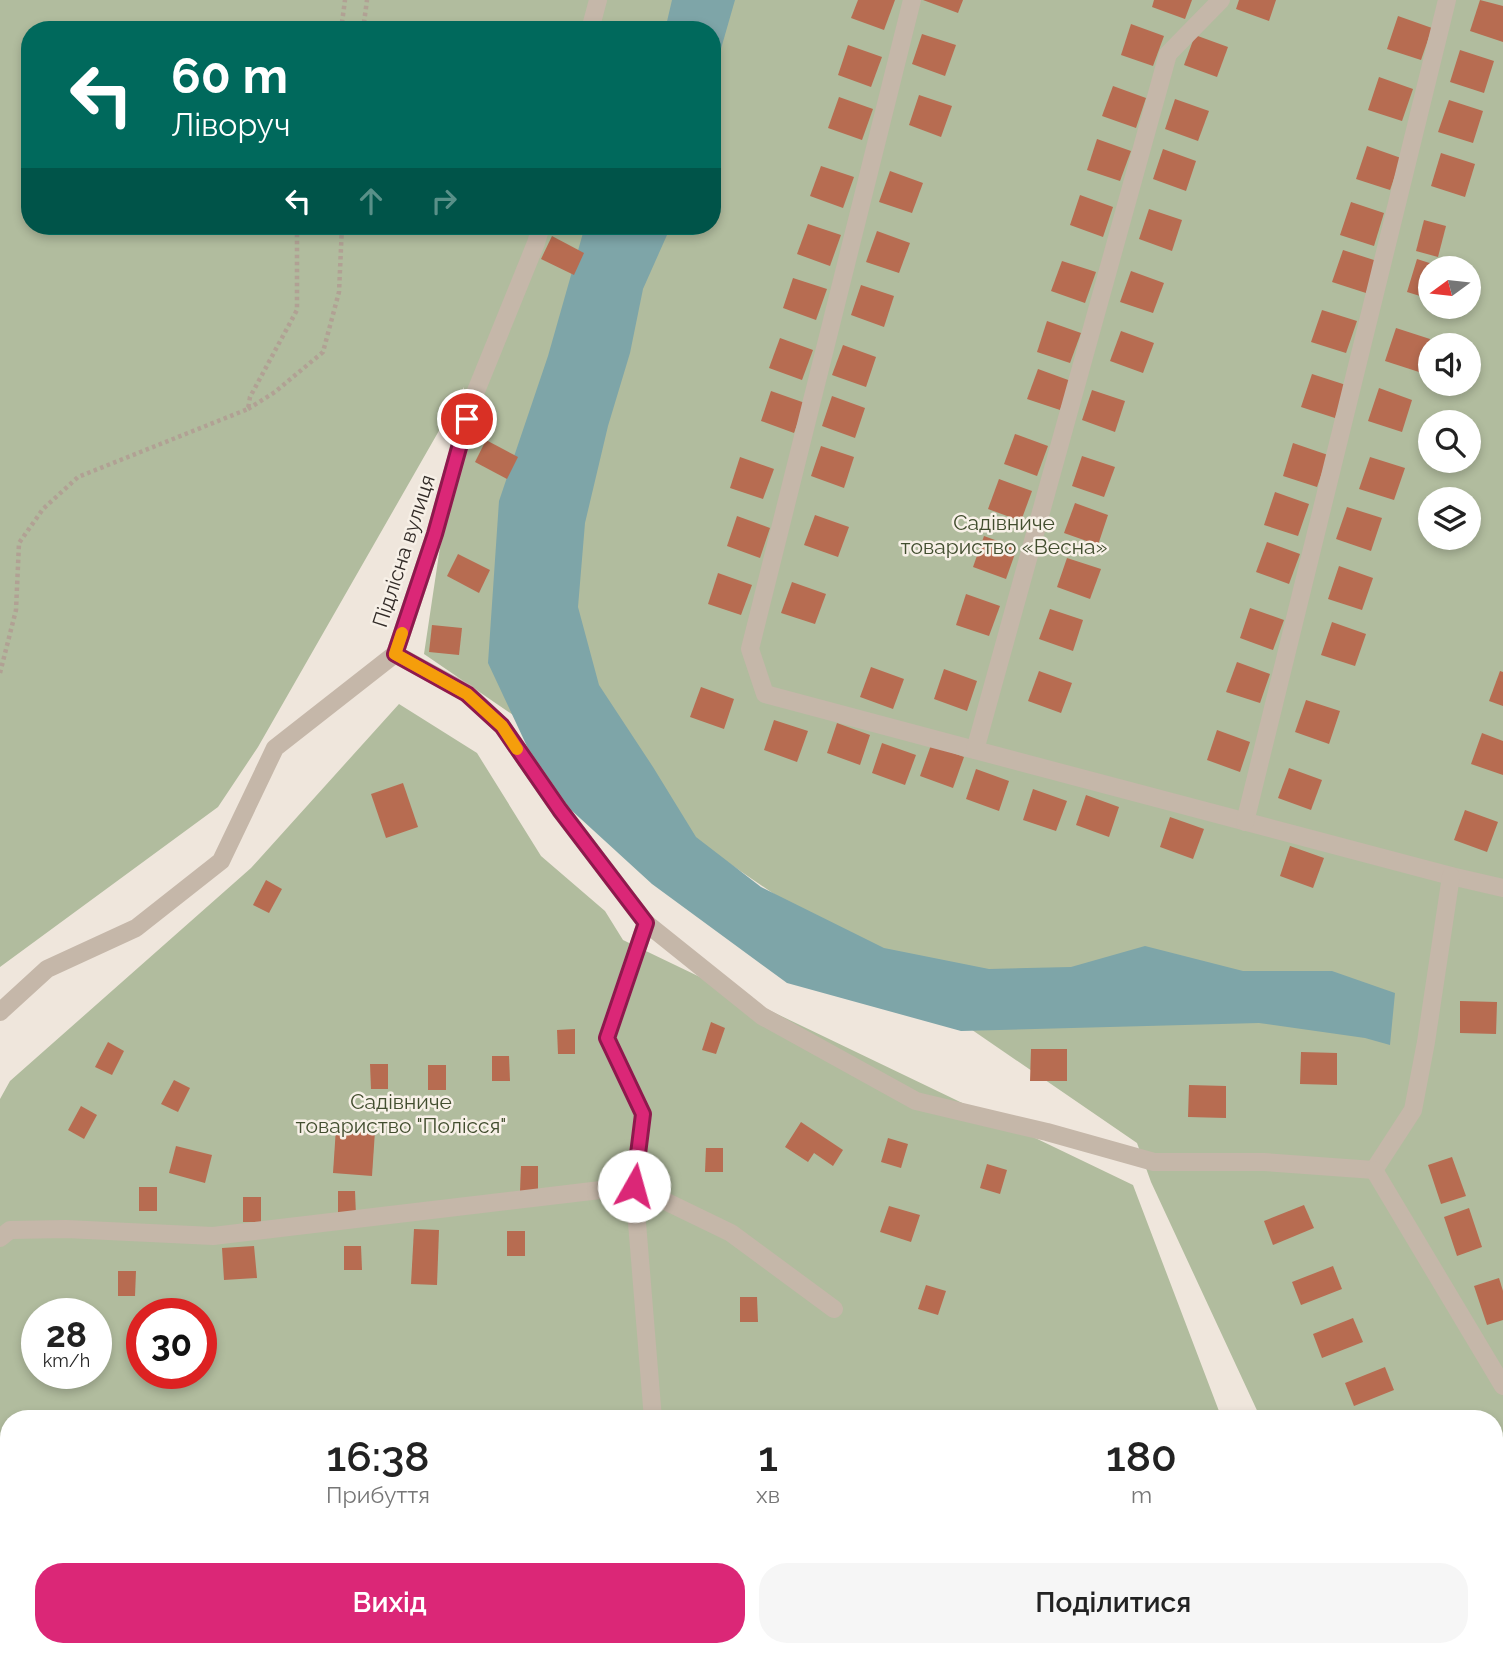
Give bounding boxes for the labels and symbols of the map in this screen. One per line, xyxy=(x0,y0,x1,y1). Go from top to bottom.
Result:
north arrow xyxy=(1418,256,1480,318)
pin xyxy=(437,389,497,449)
street label: Підлісна вулиця xyxy=(367,471,440,630)
park label: Садівниче товариство «Весна» xyxy=(901,510,1107,559)
park label: Садівниче товариство "Полісся" xyxy=(296,1089,506,1138)
position arrow xyxy=(597,1149,671,1223)
speed limit sign: 30 xyxy=(126,1298,217,1389)

